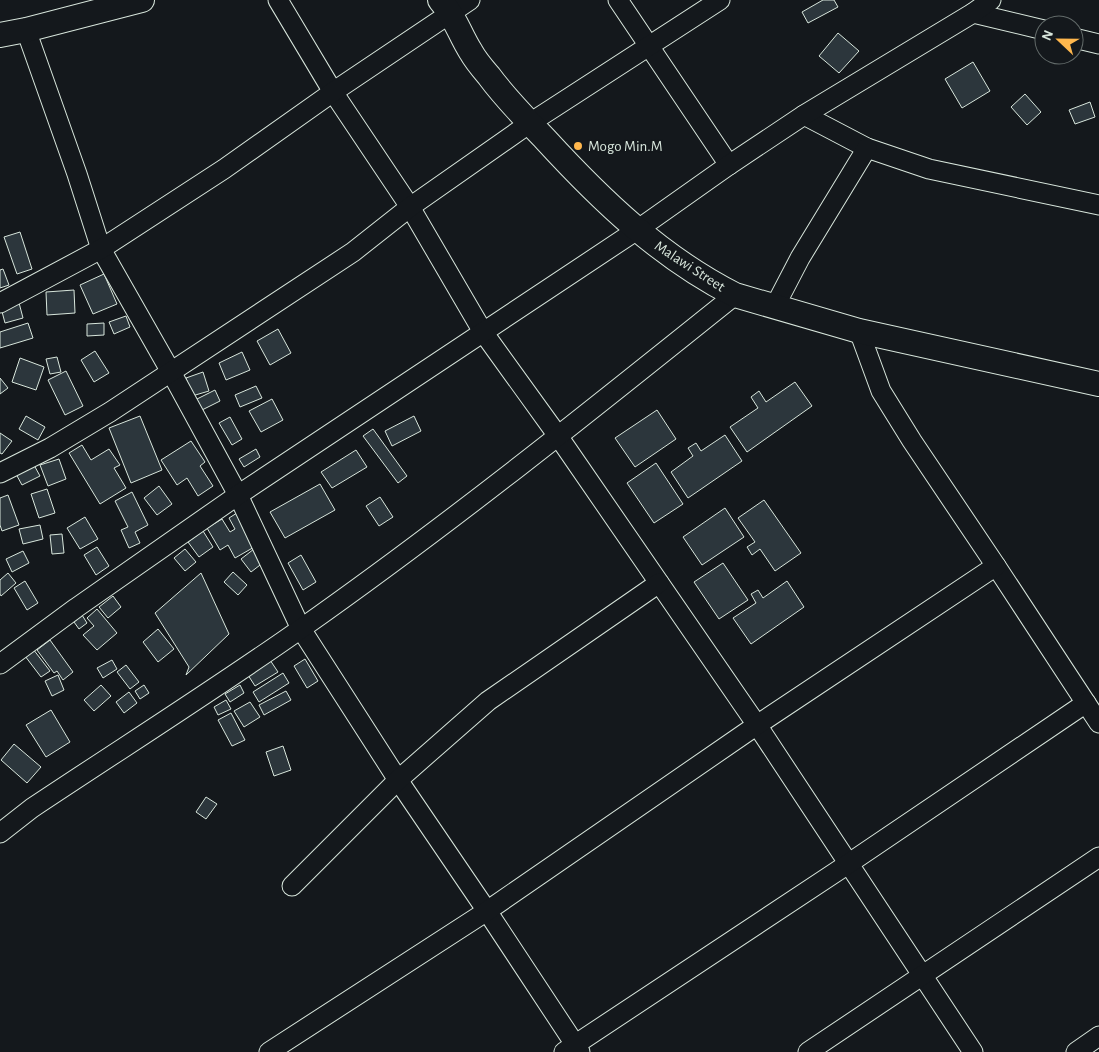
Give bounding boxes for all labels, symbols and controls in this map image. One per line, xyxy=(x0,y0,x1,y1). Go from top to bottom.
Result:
north arrow xyxy=(1034,15,1084,65)
text: N xyxy=(1040,28,1056,43)
place label: Mogo Min.M xyxy=(588,139,663,154)
marker: Mogo Min.M xyxy=(572,140,584,152)
street label: Malawi Street xyxy=(652,238,728,295)

